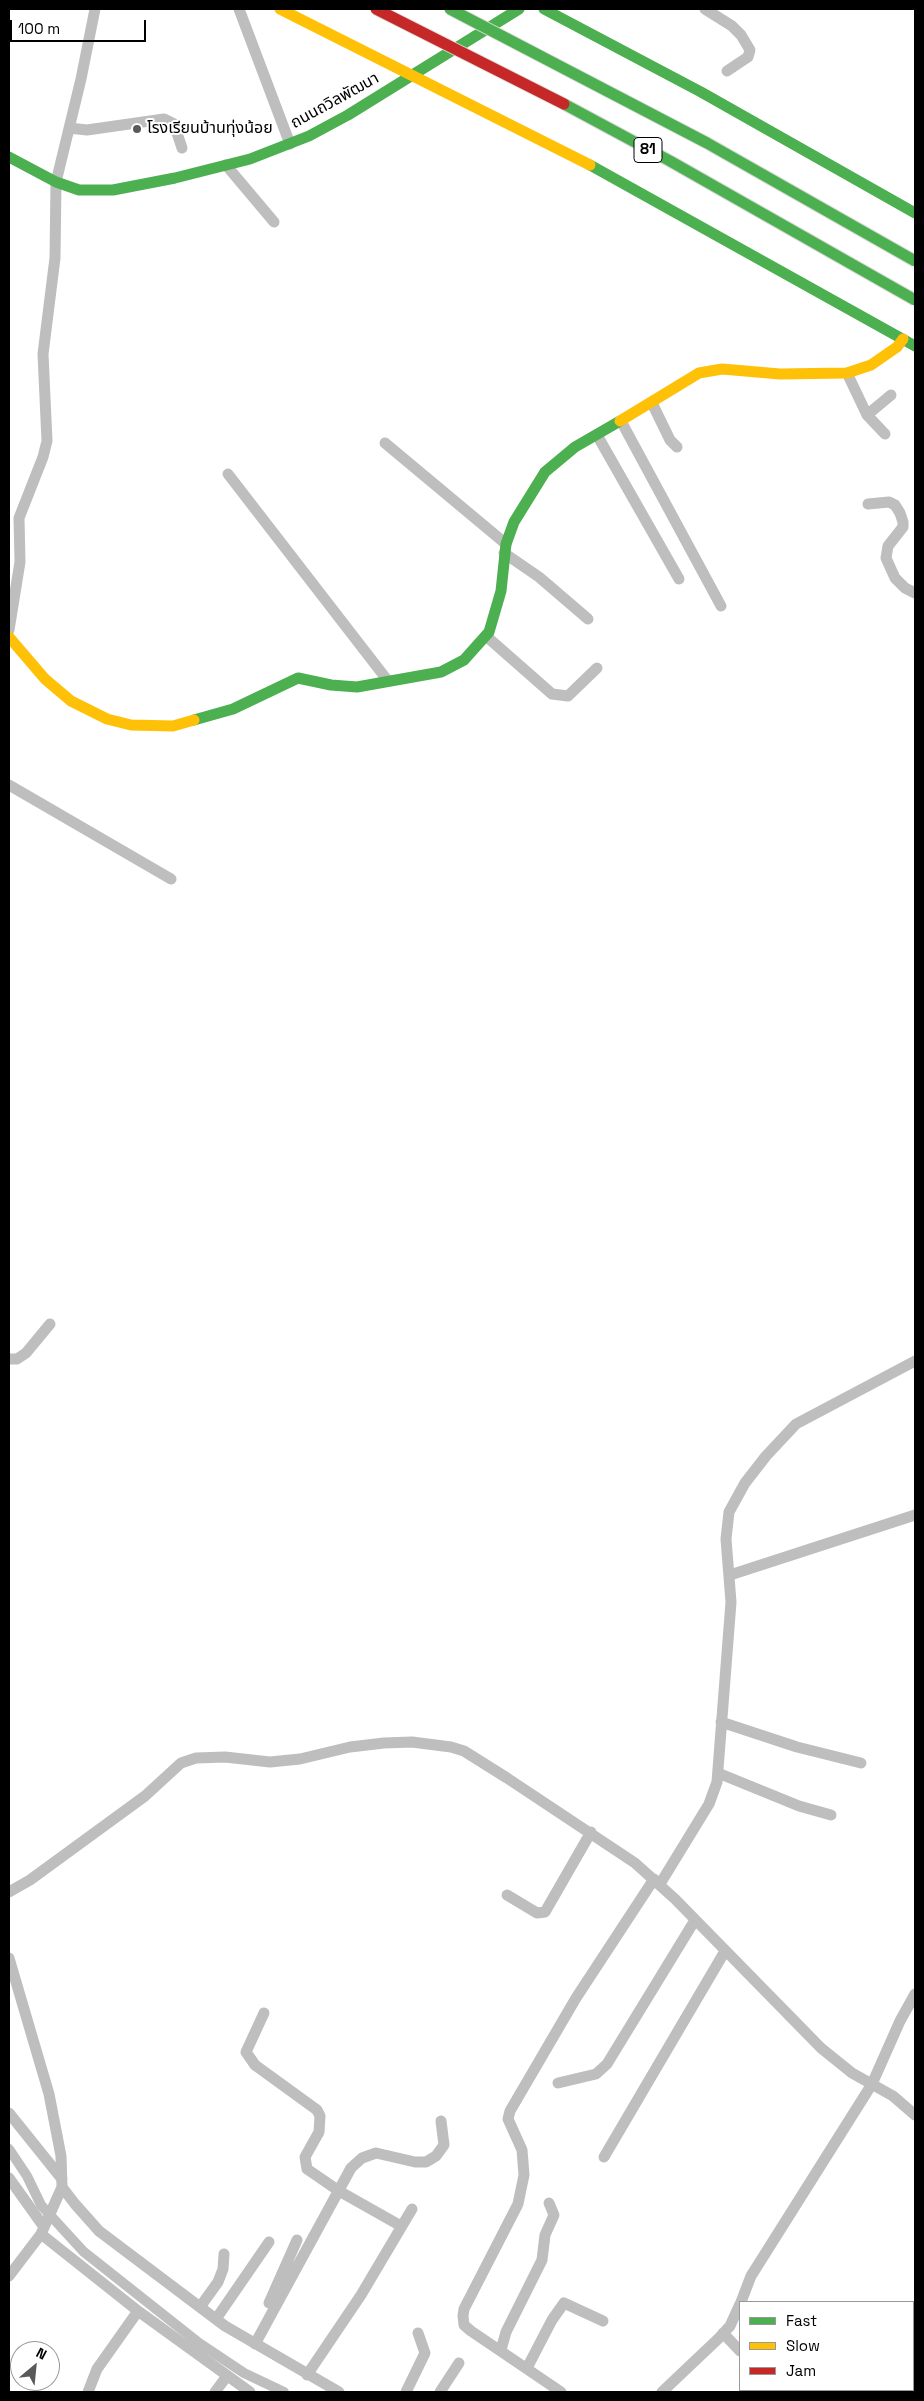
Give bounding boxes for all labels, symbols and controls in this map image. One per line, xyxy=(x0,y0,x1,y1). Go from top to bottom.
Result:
scale bar xyxy=(12,10,149,42)
text: 100 m xyxy=(18,19,60,38)
street label: ถนนถวิลพัฒนา xyxy=(288,69,382,133)
place label: โรงเรียนบ้านทุ่งน้อย xyxy=(147,119,273,139)
marker: โรงเรียนบ้านทุ่งน้อย xyxy=(131,123,143,135)
road number: 81 xyxy=(634,138,662,162)
legend xyxy=(739,2301,914,2391)
text: Fast xyxy=(786,2311,817,2330)
text: Slow xyxy=(786,2336,820,2355)
north arrow xyxy=(10,2341,60,2391)
text: N xyxy=(33,2343,50,2364)
text: Jam xyxy=(786,2361,816,2380)

